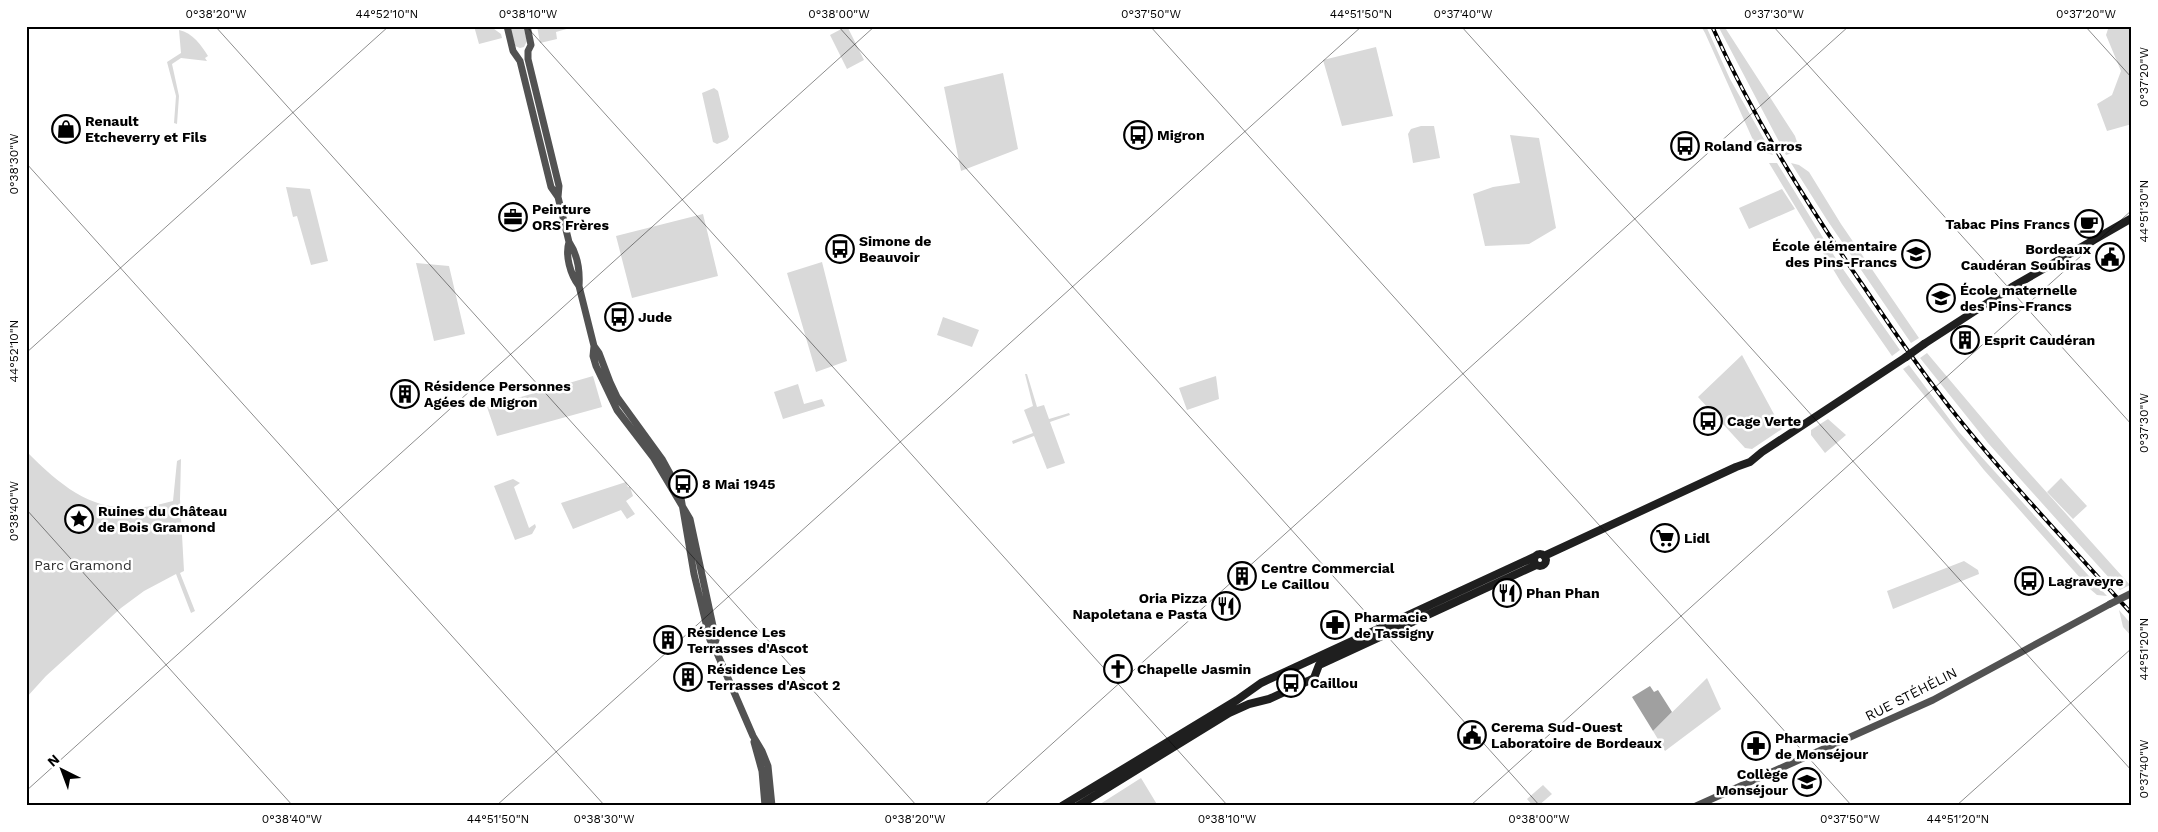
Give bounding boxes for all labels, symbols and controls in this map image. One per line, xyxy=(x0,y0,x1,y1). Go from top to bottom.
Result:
text: 0°38'20"W xyxy=(185,7,247,21)
text: 44°52'10"N xyxy=(356,7,418,21)
text: 0°38'10"W xyxy=(499,7,558,21)
text: 0°38'00"W xyxy=(808,7,870,21)
text: 0°37'50"W xyxy=(1121,7,1181,21)
text: 44°51'50"N xyxy=(1330,7,1392,21)
text: 0°37'40"W xyxy=(1433,7,1493,21)
text: 0°37'30"W xyxy=(1744,7,1804,21)
text: 0°37'20"W xyxy=(2056,7,2116,21)
text: 0°37'20"W xyxy=(2137,47,2151,107)
place label: Renault Etcheverry et Fils xyxy=(85,113,207,145)
shop icon: Renault Etcheverry et Fils xyxy=(51,114,81,144)
bus stop icon: Migron xyxy=(1123,120,1153,150)
place label: Migron xyxy=(1157,127,1205,143)
bus stop icon: Roland Garros xyxy=(1670,131,1700,161)
text: 0°38'30"W xyxy=(7,133,21,195)
place label: Roland Garros xyxy=(1704,138,1803,154)
text: 44°51'30"N xyxy=(2137,180,2151,242)
place label: Peinture ORS Frères xyxy=(532,201,609,233)
office icon: Peinture ORS Frères xyxy=(498,202,528,232)
cafe icon: Tabac Pins Francs xyxy=(2074,209,2104,239)
place label: Tabac Pins Francs xyxy=(1945,216,2071,232)
place label: Simone de Beauvoir xyxy=(859,233,931,265)
bus stop icon: Simone de Beauvoir xyxy=(825,234,855,264)
place label: École élémentaire des Pins-Francs xyxy=(1772,238,1898,270)
school or university icon: École élémentaire des Pins-Francs xyxy=(1901,239,1931,269)
place label: Bordeaux Caudéran Soubiras xyxy=(1961,241,2092,273)
public building icon: Bordeaux Caudéran Soubiras xyxy=(2095,242,2125,272)
place label: École maternelle des Pins-Francs xyxy=(1960,282,2077,314)
school or university icon: École maternelle des Pins-Francs xyxy=(1926,283,1956,313)
bus stop icon: Jude xyxy=(604,302,634,332)
place label: Jude xyxy=(638,309,672,325)
text: 44°52'10"N xyxy=(7,320,21,382)
building icon: Esprit Caudéran xyxy=(1950,325,1980,355)
place label: Esprit Caudéran xyxy=(1984,332,2095,348)
place label: Résidence Personnes Agées de Migron xyxy=(424,378,571,410)
building icon: Résidence Personnes Agées de Migron xyxy=(390,379,420,409)
text: 0°37'30"W xyxy=(2137,393,2151,453)
bus stop icon: Cage Verte xyxy=(1693,406,1723,436)
place label: Cage Verte xyxy=(1727,413,1801,429)
bus stop icon: 8 Mai 1945 xyxy=(668,469,698,499)
place label: 8 Mai 1945 xyxy=(702,476,775,492)
text: 0°38'40"W xyxy=(7,480,21,541)
place label: Ruines du Château de Bois Gramond xyxy=(98,503,227,535)
place icon: Ruines du Château de Bois Gramond xyxy=(64,504,94,534)
supermarket icon: Lidl xyxy=(1650,523,1680,553)
place label: Lidl xyxy=(1684,530,1710,546)
park label: Parc Gramond xyxy=(34,557,132,573)
place label: Centre Commercial Le Caillou xyxy=(1261,560,1395,592)
building icon: Centre Commercial Le Caillou xyxy=(1227,561,1257,591)
bus stop icon: Lagraveyre xyxy=(2014,566,2044,596)
place label: Lagraveyre xyxy=(2048,573,2124,589)
restaurant icon: Phan Phan xyxy=(1492,578,1522,608)
place label: Phan Phan xyxy=(1526,585,1600,601)
place label: Oria Pizza Napoletana e Pasta xyxy=(1072,590,1208,622)
restaurant icon: Oria Pizza Napoletana e Pasta xyxy=(1211,591,1241,621)
place label: Pharmacie de Tassigny xyxy=(1354,609,1434,641)
pharmacy icon: Pharmacie de Tassigny xyxy=(1320,610,1350,640)
text: 44°51'20"N xyxy=(2137,618,2151,680)
place label: Résidence Les Terrasses d'Ascot xyxy=(687,624,808,656)
building icon: Résidence Les Terrasses d'Ascot xyxy=(653,625,683,655)
church icon: Chapelle Jasmin xyxy=(1103,654,1133,684)
place label: Résidence Les Terrasses d'Ascot 2 xyxy=(707,661,840,693)
place label: Chapelle Jasmin xyxy=(1137,661,1251,677)
building icon: Résidence Les Terrasses d'Ascot 2 xyxy=(673,662,703,692)
street label: RUE STÉHÉLIN xyxy=(1862,664,1960,724)
bus stop icon: Caillou xyxy=(1276,668,1306,698)
place label: Caillou xyxy=(1310,675,1358,691)
place label: Cerema Sud-Ouest Laboratoire de Bordeaux xyxy=(1491,719,1663,751)
public building icon: Cerema Sud-Ouest Laboratoire de Bordeaux xyxy=(1457,720,1487,750)
place label: Pharmacie de Monséjour xyxy=(1775,730,1868,762)
pharmacy icon: Pharmacie de Monséjour xyxy=(1741,731,1771,761)
text: 0°37'40"W xyxy=(2137,739,2151,799)
north arrow xyxy=(38,744,88,794)
text: N xyxy=(44,751,63,770)
place label: Collège Monséjour xyxy=(1716,766,1788,798)
school or university icon: Collège Monséjour xyxy=(1792,767,1822,797)
text: 0°38'40"W xyxy=(262,812,323,826)
text: 44°51'50"N xyxy=(467,812,529,826)
text: 0°38'30"W xyxy=(573,812,635,826)
text: 0°38'20"W xyxy=(884,812,946,826)
text: 0°38'10"W xyxy=(1198,812,1257,826)
text: 0°38'00"W xyxy=(1508,812,1570,826)
text: 0°37'50"W xyxy=(1820,812,1880,826)
text: 44°51'20"N xyxy=(1927,812,1989,826)

